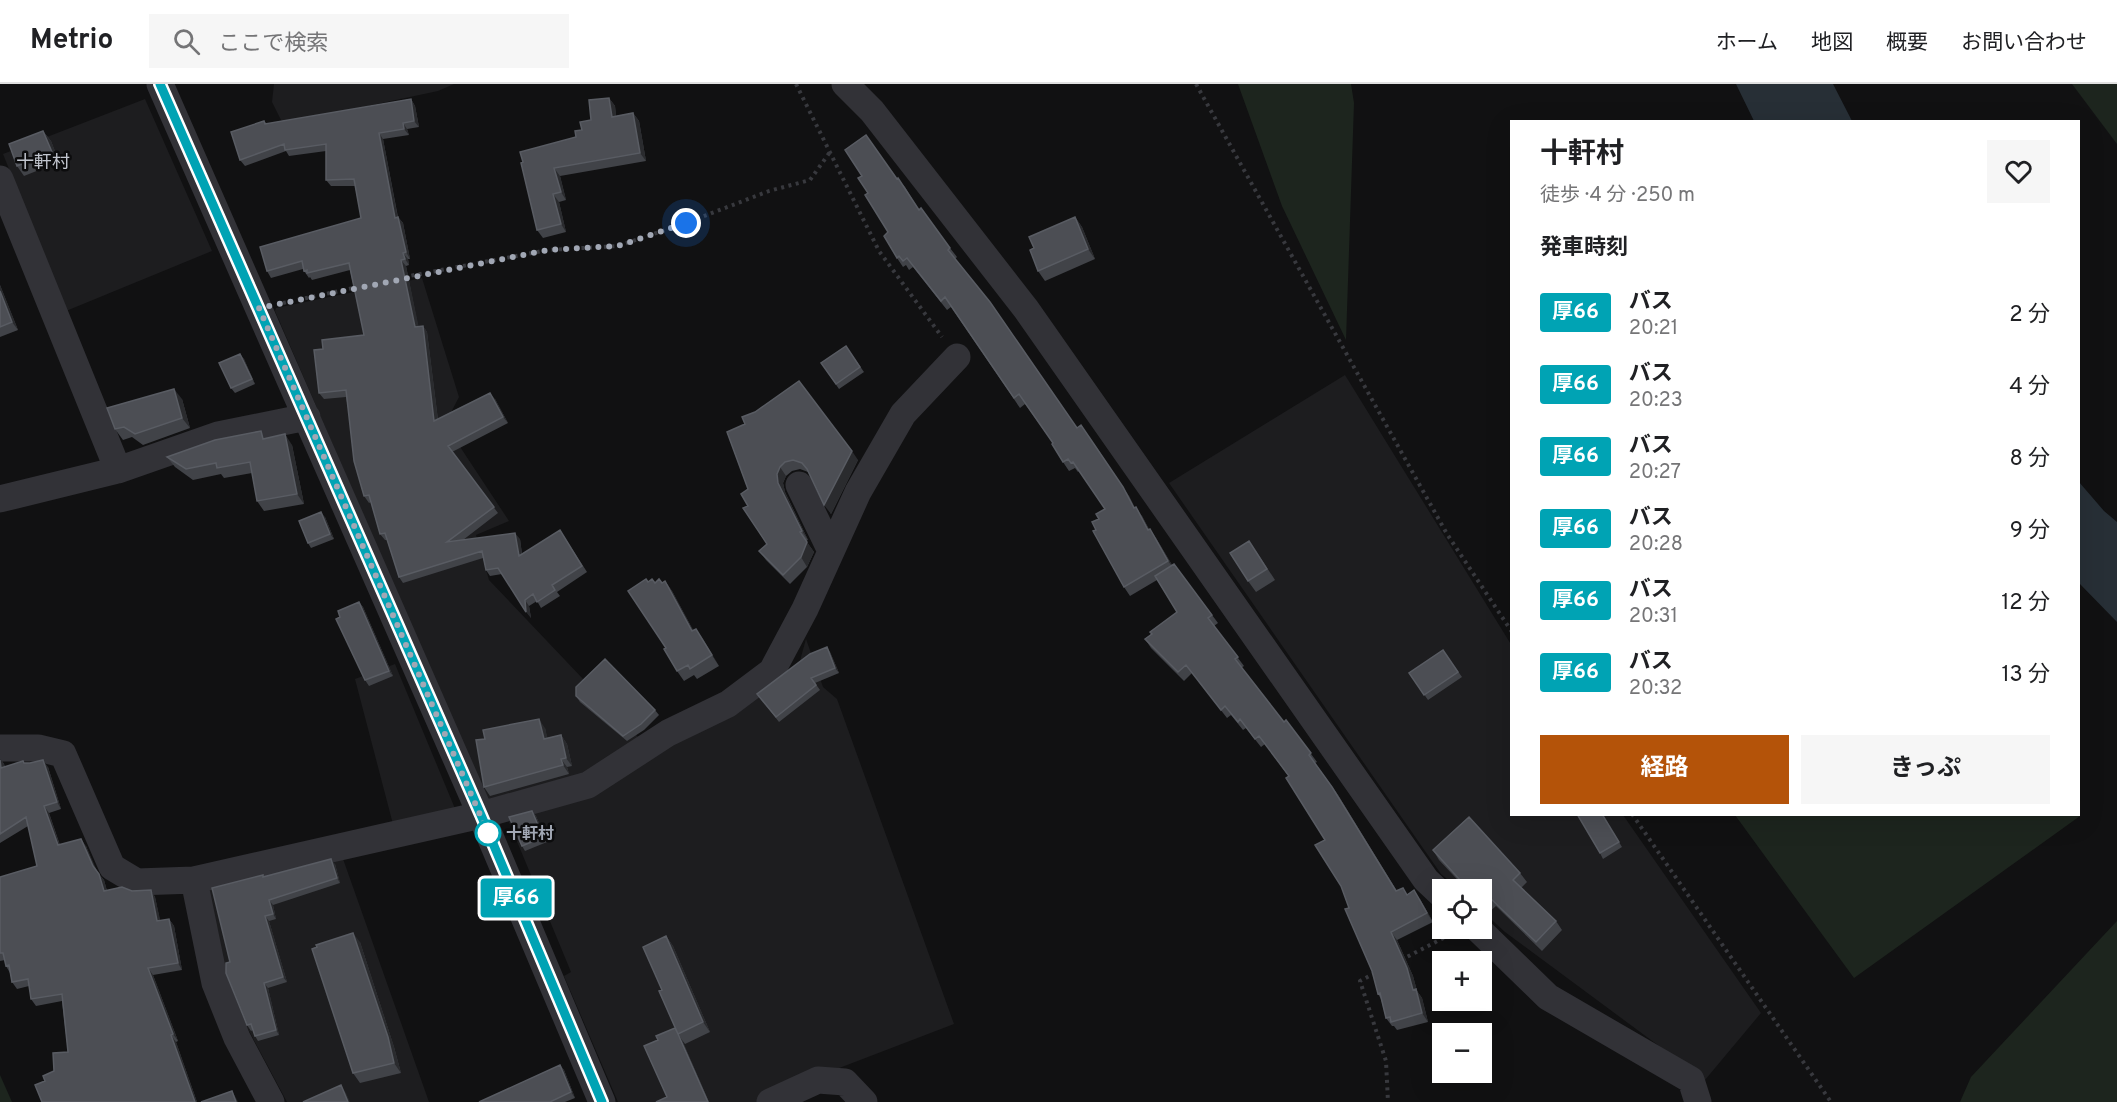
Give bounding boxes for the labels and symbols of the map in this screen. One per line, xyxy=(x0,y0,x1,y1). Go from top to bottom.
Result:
district label: 十軒村 xyxy=(16,152,70,175)
your location xyxy=(671,208,701,238)
marker: 十軒村 xyxy=(475,820,501,846)
place label: 十軒村 xyxy=(506,824,554,845)
line badge: 厚66 xyxy=(482,878,550,918)

